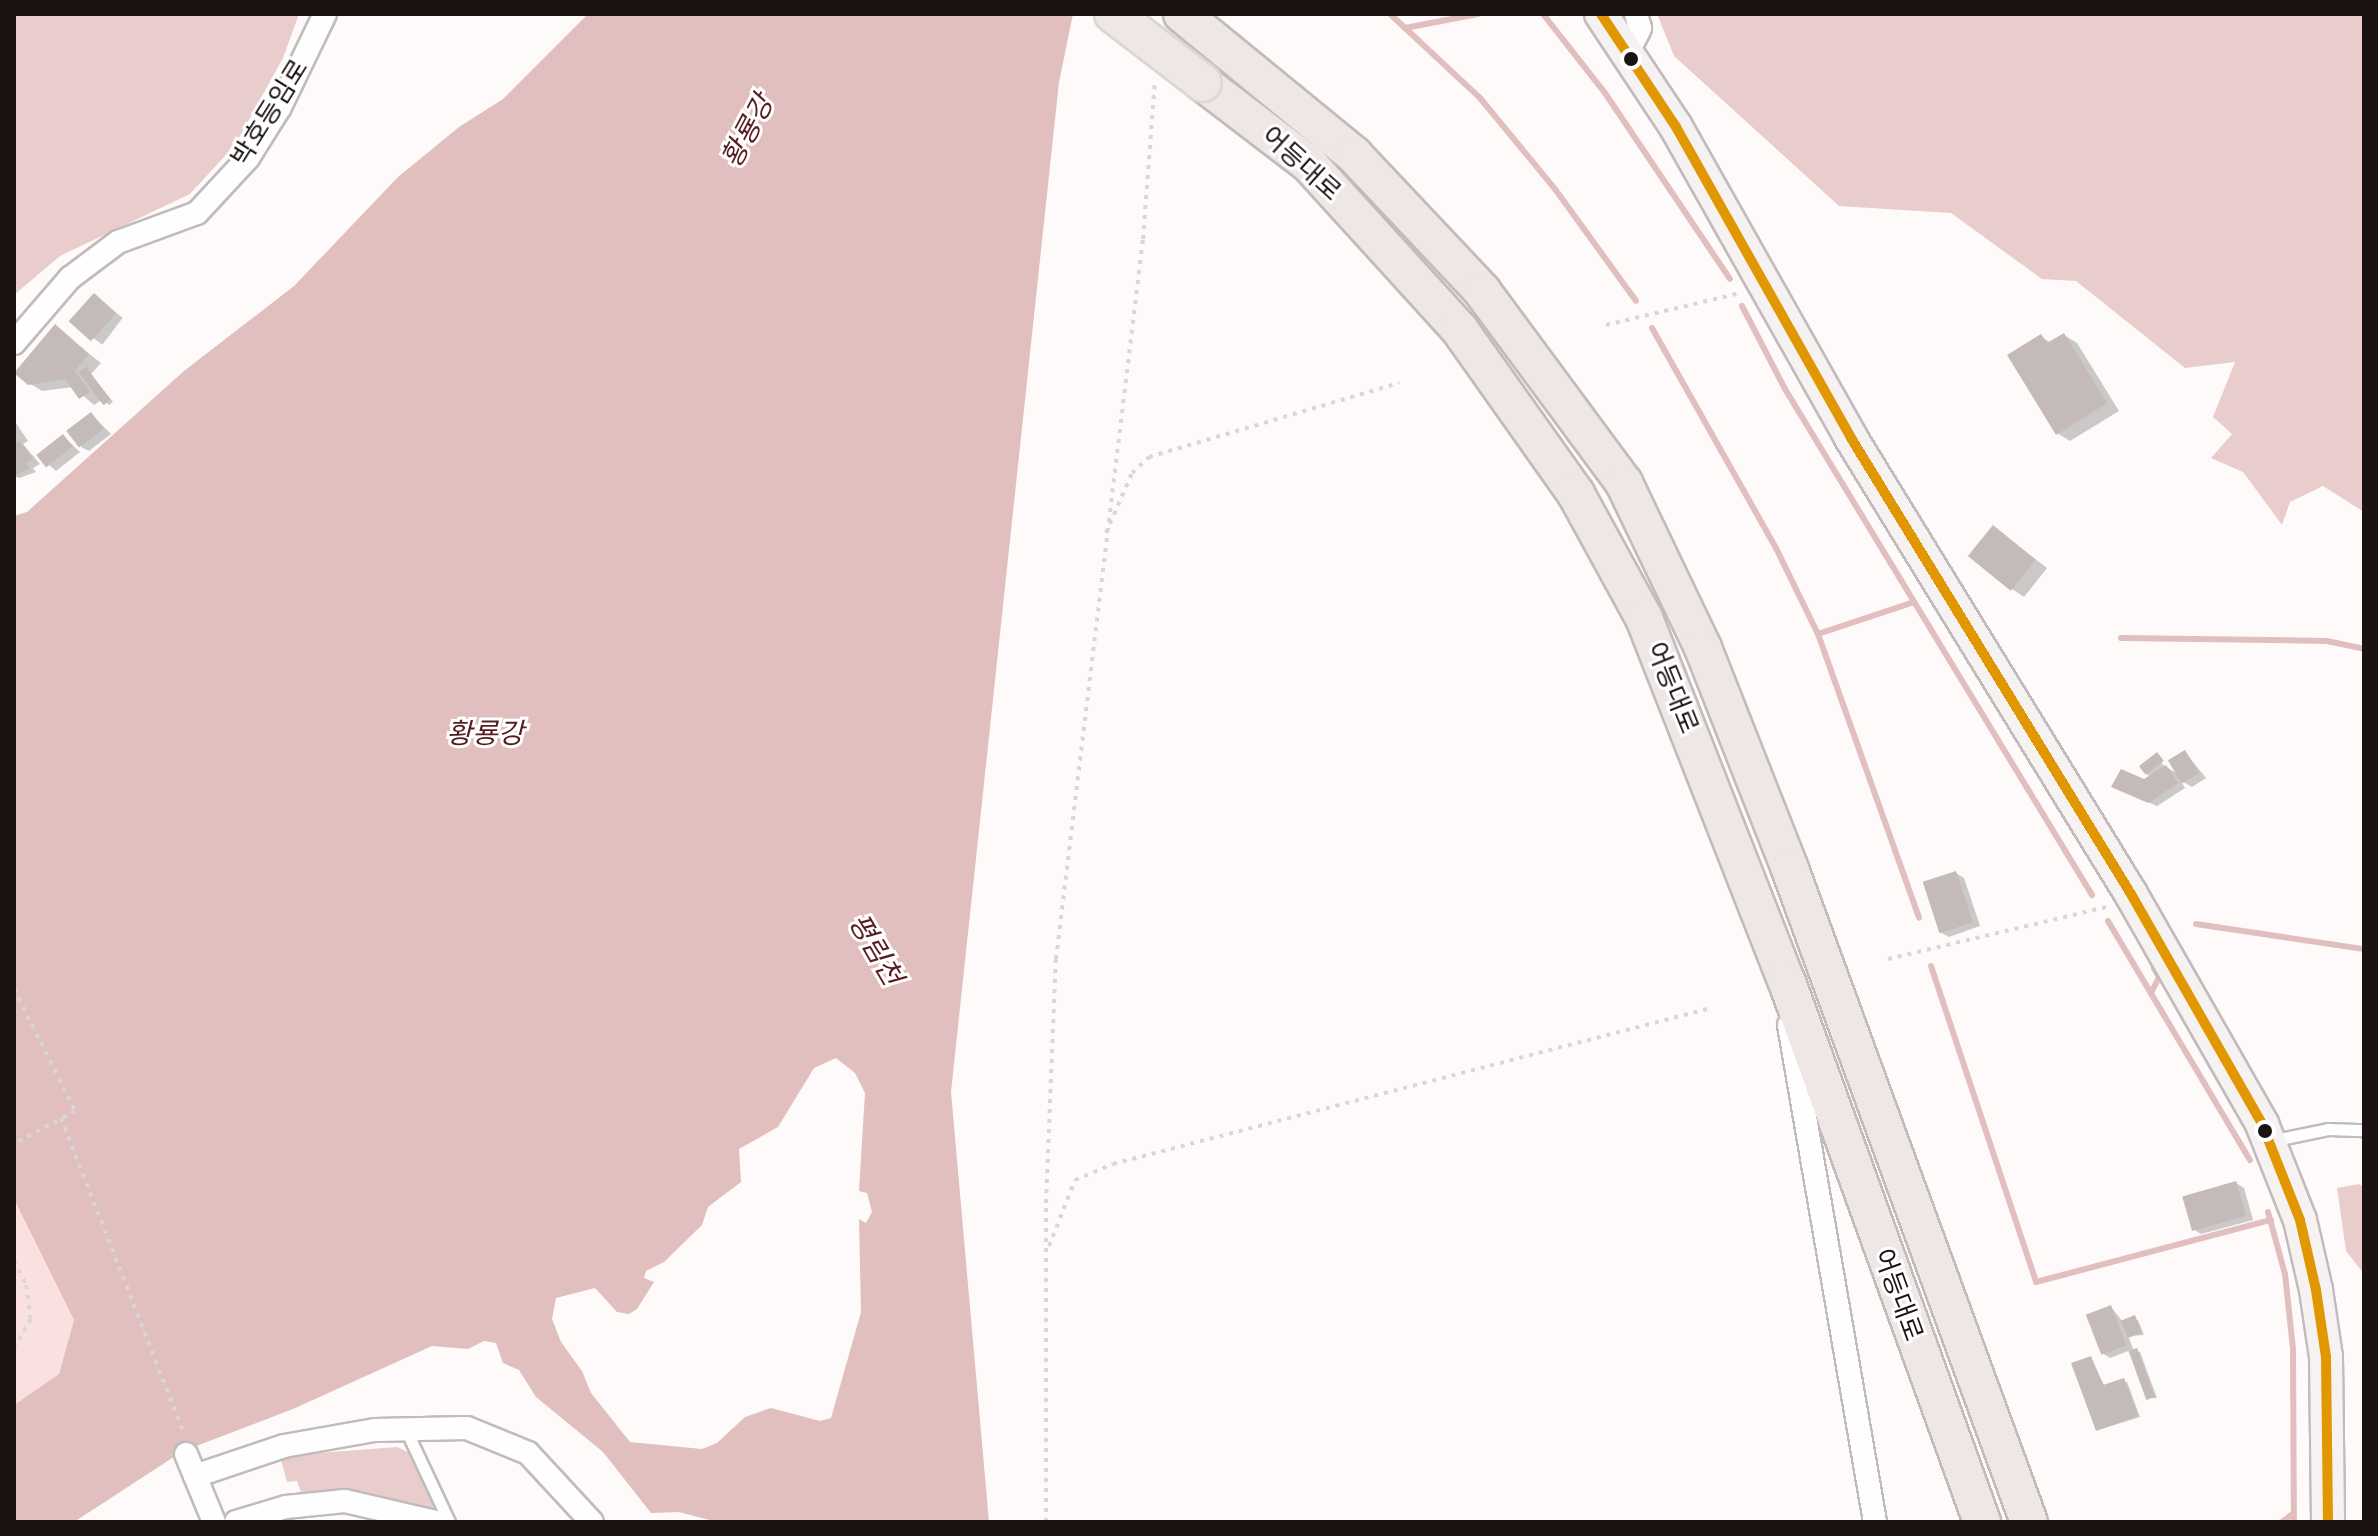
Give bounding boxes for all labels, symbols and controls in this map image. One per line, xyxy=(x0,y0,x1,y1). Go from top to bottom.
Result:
unlabelled marker xyxy=(1623,51,1639,67)
street label: 박호등임로 xyxy=(225,54,315,172)
water label: 황룡강 xyxy=(714,89,780,173)
street label: 어등대로 xyxy=(1255,120,1347,208)
street label: 어등대로 xyxy=(1640,638,1704,738)
water label: 황룡강 xyxy=(446,716,524,750)
water label: 평림천 xyxy=(842,907,910,991)
unlabelled marker xyxy=(2257,1123,2273,1139)
street label: 어등대로 xyxy=(1867,1245,1929,1345)

